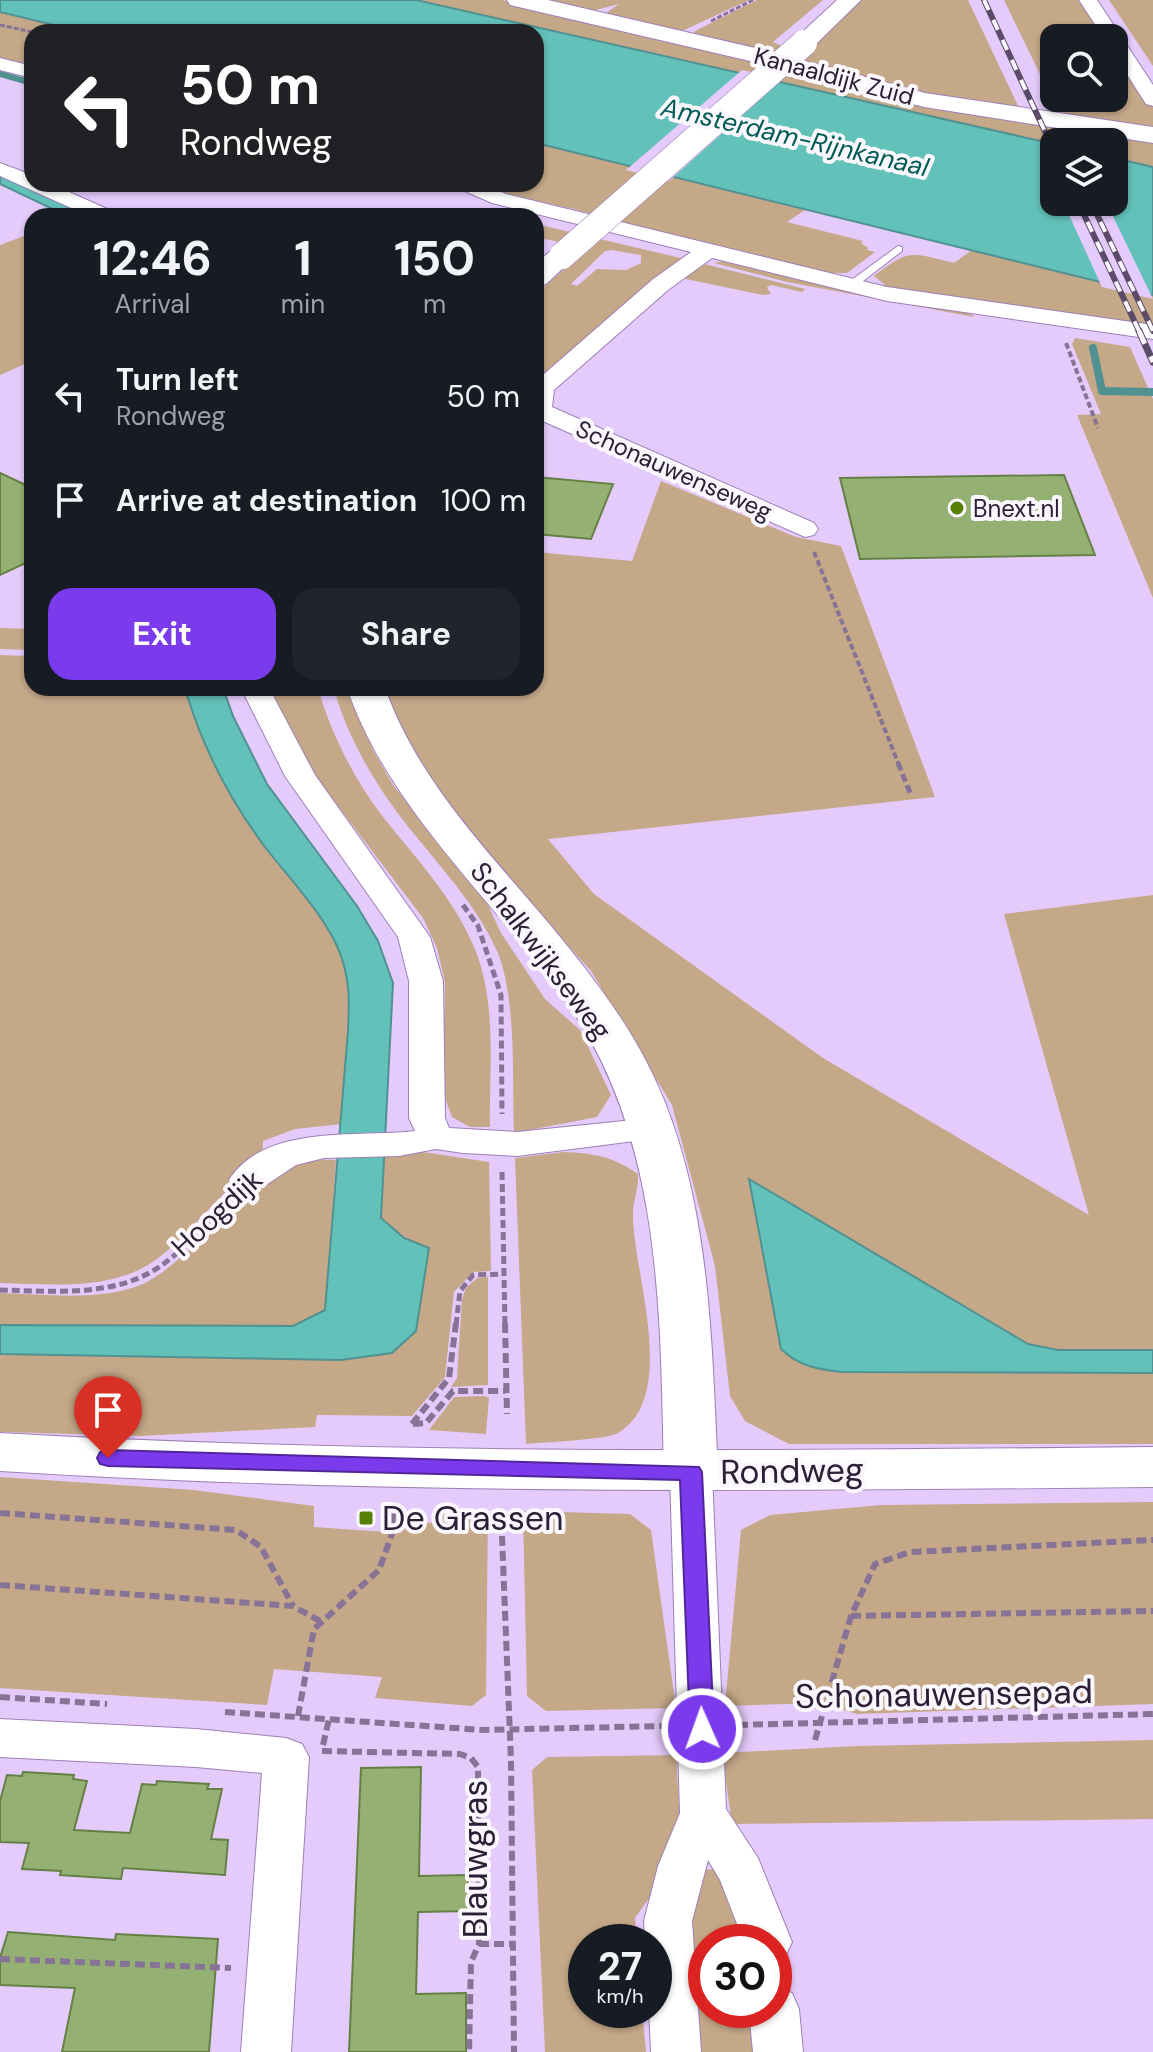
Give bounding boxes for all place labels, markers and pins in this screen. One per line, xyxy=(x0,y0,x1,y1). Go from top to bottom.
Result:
place label: Bnext.nl xyxy=(973,493,1060,524)
marker: Bnext.nl xyxy=(948,499,966,517)
pin xyxy=(74,1376,142,1458)
place label: De Grassen xyxy=(382,1496,564,1541)
marker: De Grassen xyxy=(357,1509,375,1527)

